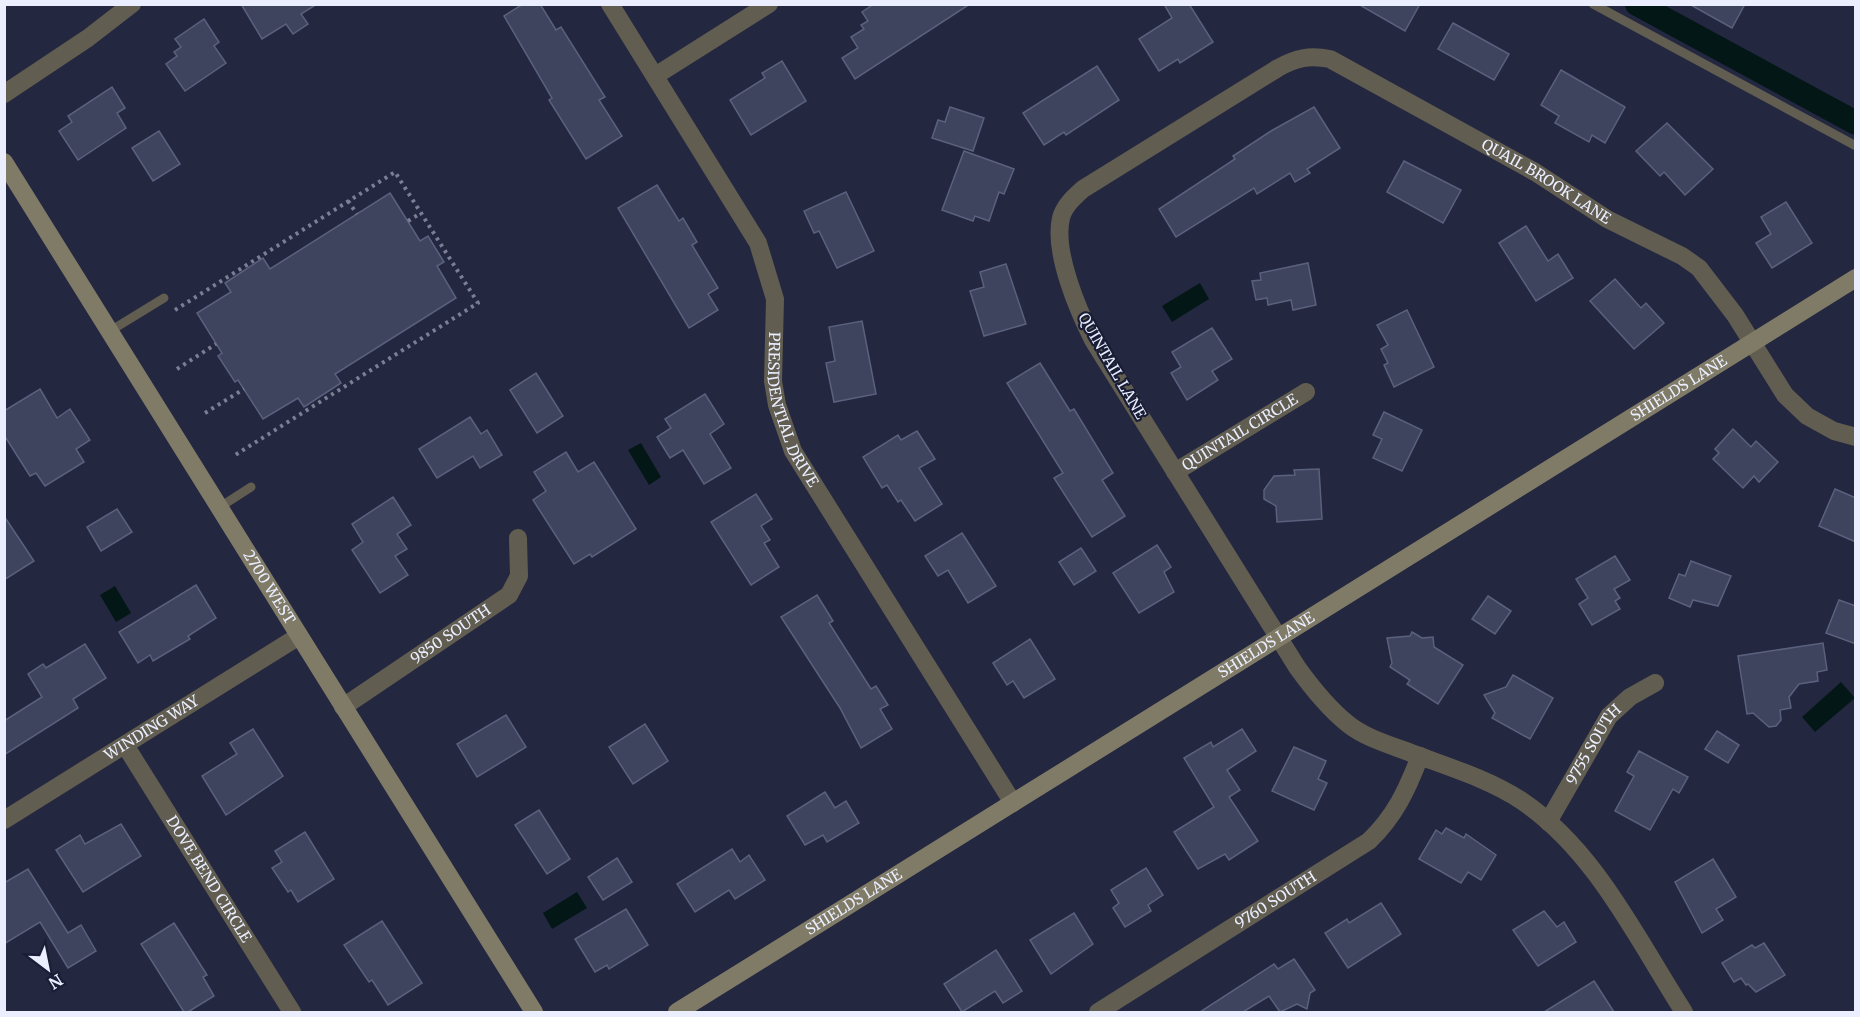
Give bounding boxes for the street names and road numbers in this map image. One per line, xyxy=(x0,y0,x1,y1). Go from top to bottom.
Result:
street label: QUAIL BROOK LANE xyxy=(1478,134,1615,228)
street label: QUINTAIL LANE xyxy=(1074,309,1151,423)
street label: PRESIDENTIAL DRIVE xyxy=(763,332,823,491)
street label: SHIELDS LANE xyxy=(1627,350,1731,425)
street label: QUINTAIL CIRCLE xyxy=(1178,389,1301,475)
street label: 2700 WEST xyxy=(239,546,300,628)
street label: 9850 SOUTH xyxy=(407,600,494,668)
street label: SHIELDS LANE xyxy=(1214,607,1318,682)
street label: WINDING WAY xyxy=(100,691,202,765)
street label: 9755 SOUTH xyxy=(1562,700,1625,788)
street label: DOVE BEND CIRCLE xyxy=(162,812,256,946)
street label: SHIELDS LANE xyxy=(801,864,906,939)
street label: 9760 SOUTH xyxy=(1231,867,1320,932)

